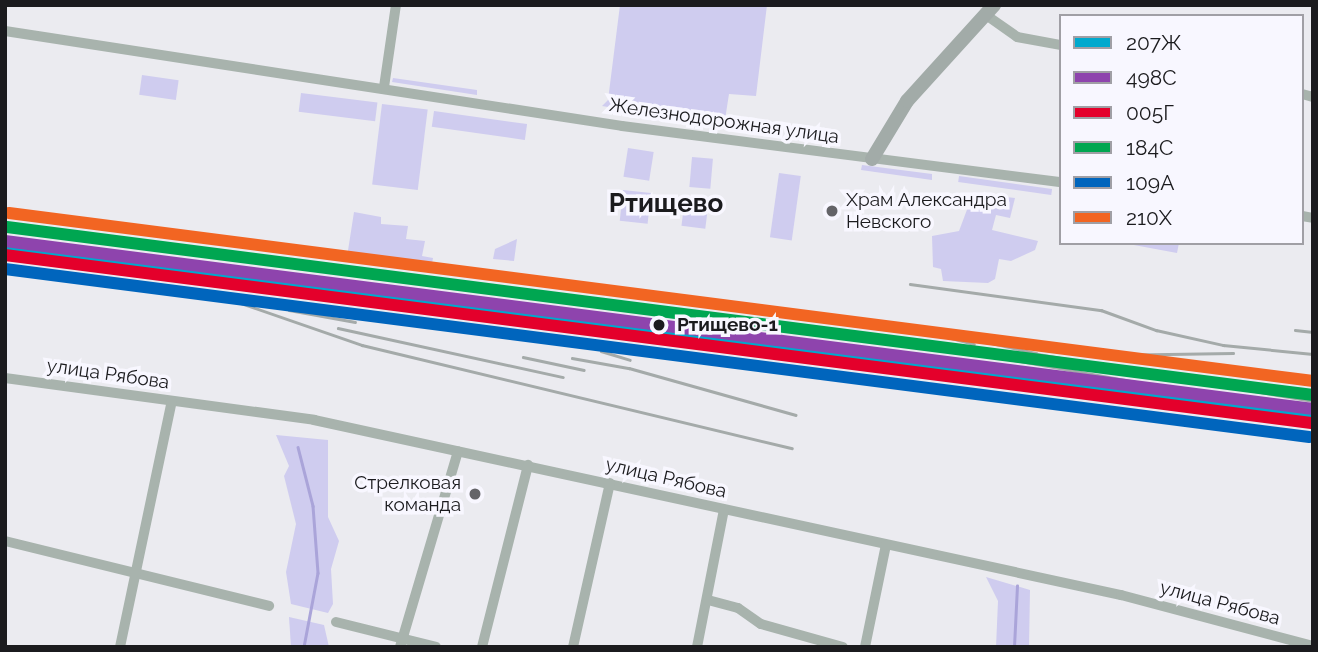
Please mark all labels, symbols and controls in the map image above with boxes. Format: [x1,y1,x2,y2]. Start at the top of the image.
legend [1059,14,1304,245]
text: 207Ж [1126,30,1182,55]
text: 498С [1126,65,1177,90]
street label: Железнодорожная улица [607,94,841,148]
text: 005Г [1126,100,1174,125]
text: 184С [1126,135,1173,160]
text: 109А [1126,170,1174,195]
district label: Ртищево [609,188,723,220]
place label: Храм Александра Невского [846,189,1007,233]
marker: Храм Александра Невского [824,203,840,219]
text: 210Х [1126,205,1172,230]
marker: Ртищево-1 [647,313,671,337]
place label: Ртищево-1 [677,314,778,336]
street label: улица Рябова [45,354,171,394]
street label: улица Рябова [603,453,729,503]
place label: Стрелковая команда [354,472,461,516]
marker: Стрелковая команда [467,486,483,502]
street label: улица Рябова [1157,576,1283,630]

